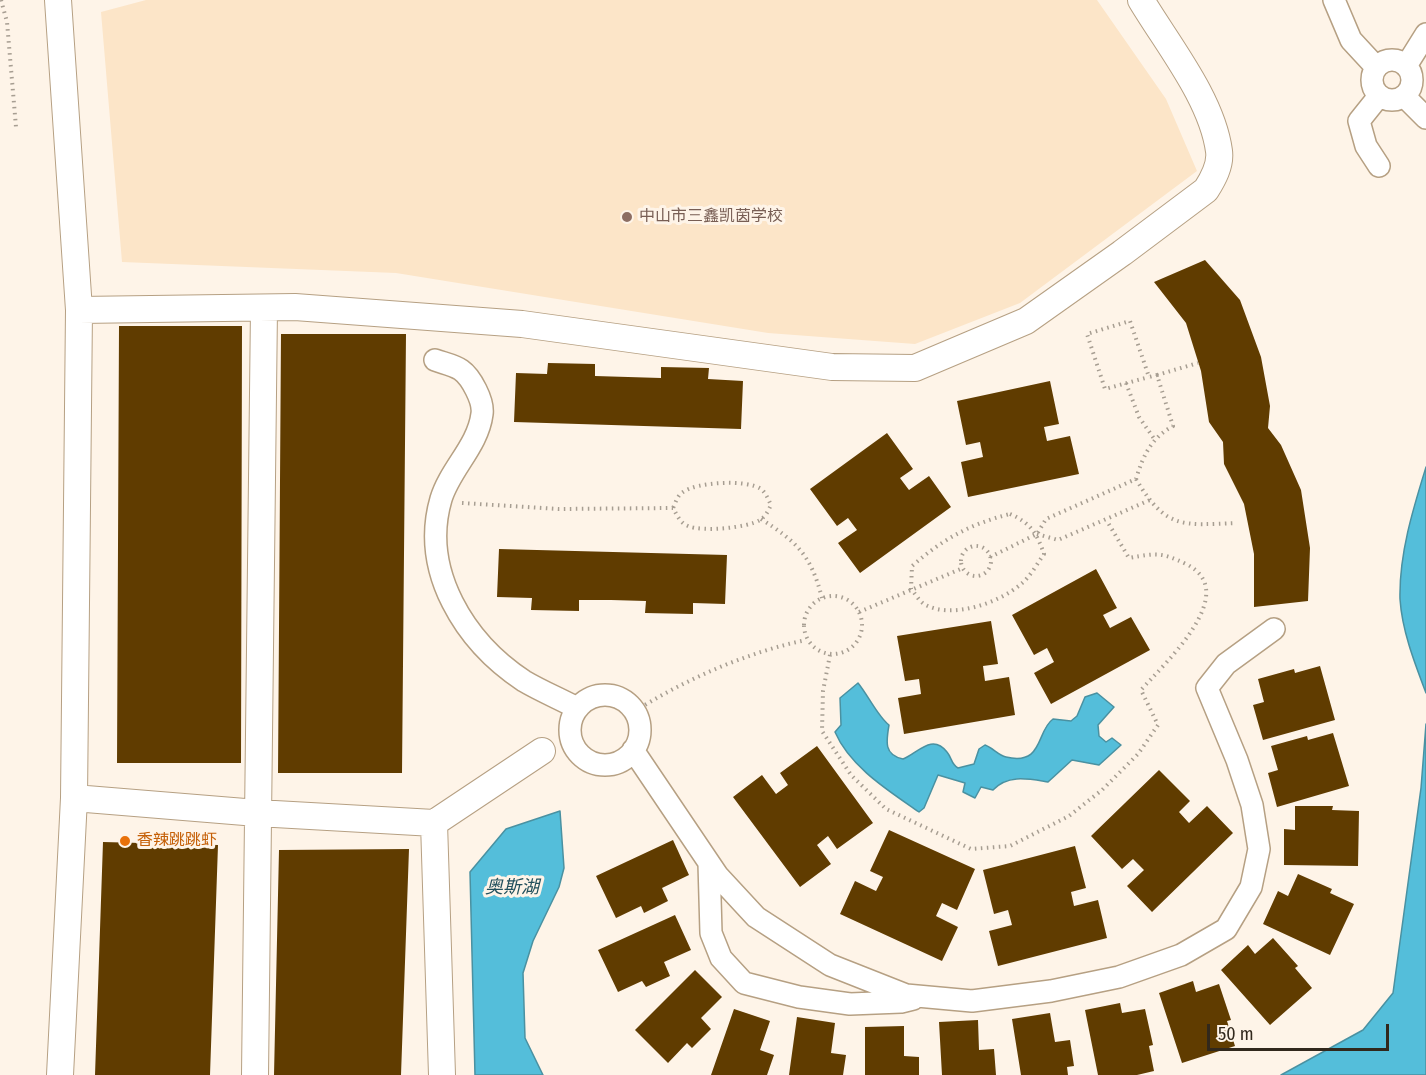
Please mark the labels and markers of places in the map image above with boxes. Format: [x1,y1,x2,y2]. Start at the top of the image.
place label: 中山市三鑫凯茵学校 [639,207,783,227]
marker: 中山市三鑫凯茵学校 [620,210,634,224]
place label: 香辣跳跳虾 [137,831,217,851]
marker: 香辣跳跳虾 [118,834,132,848]

